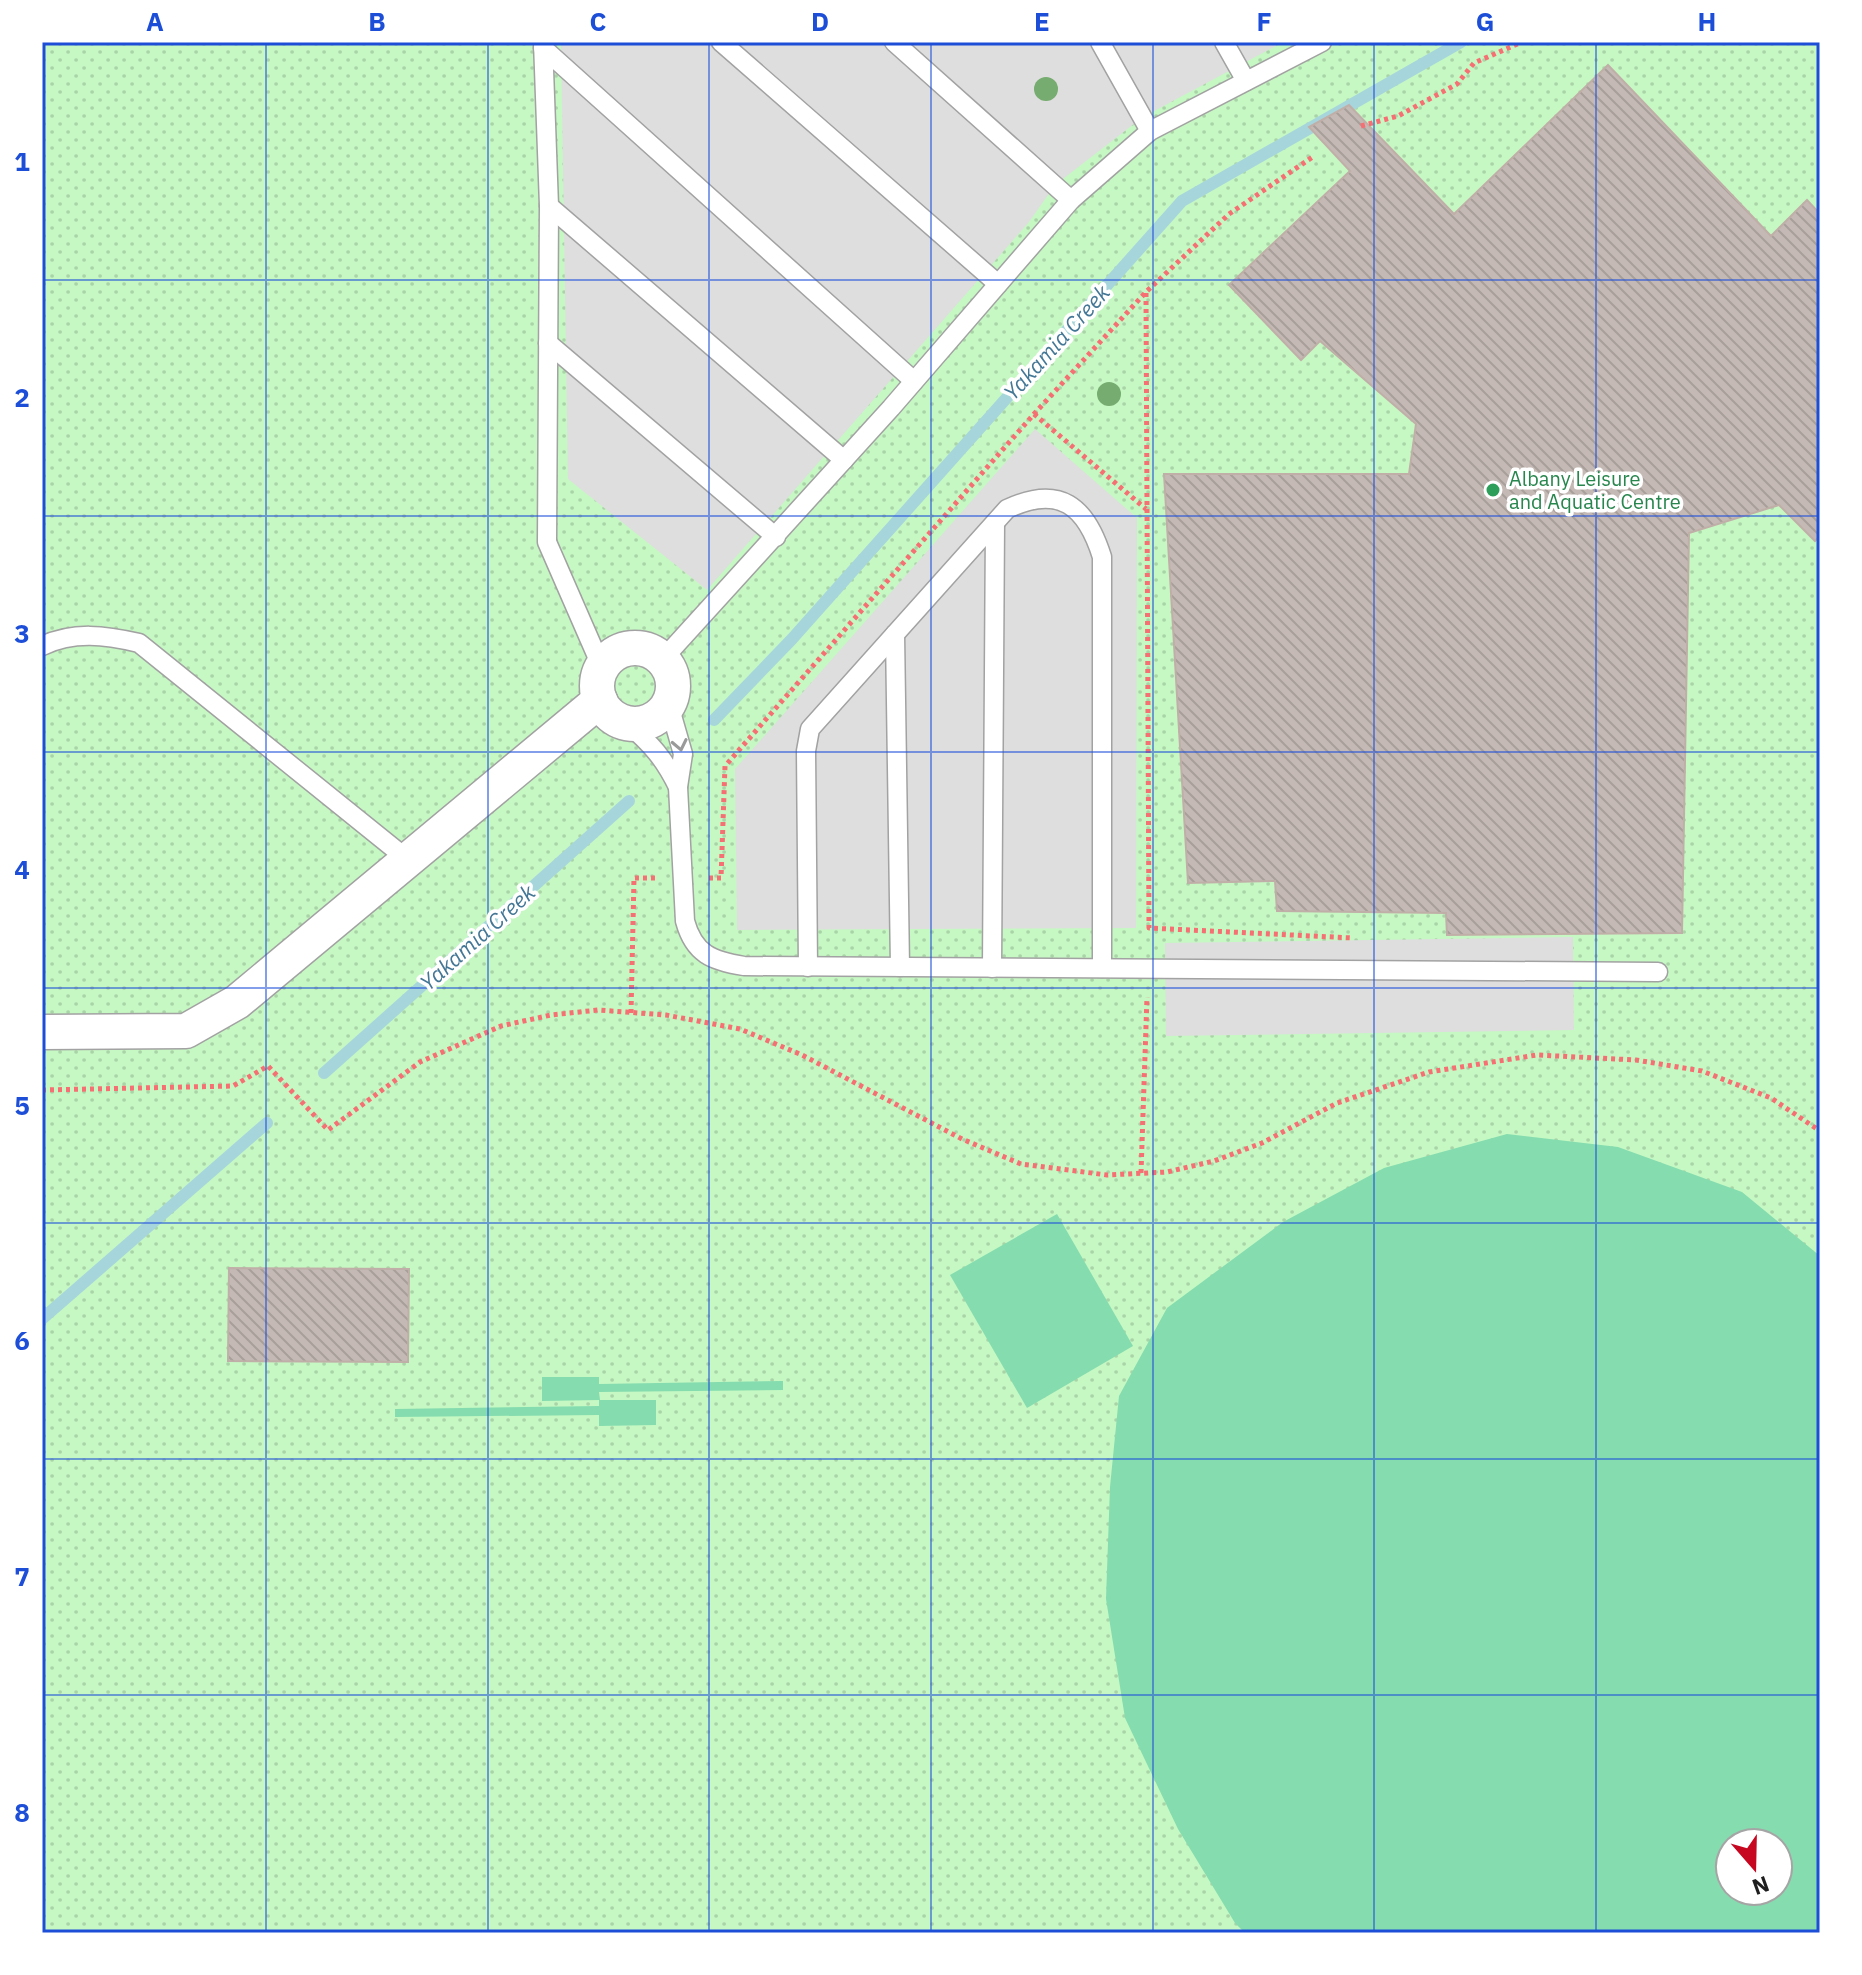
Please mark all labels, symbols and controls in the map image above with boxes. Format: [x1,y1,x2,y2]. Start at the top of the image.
text: A [146,4,164,38]
text: B [368,4,386,38]
text: C [590,4,607,38]
text: D [811,4,829,38]
text: E [1034,4,1050,38]
text: F [1256,4,1272,38]
text: G [1476,4,1494,38]
text: H [1698,4,1716,38]
text: 1 [14,144,30,178]
water label: Yakamia Creek [996,278,1116,406]
text: 2 [14,380,30,414]
place label: Albany Leisure and Aquatic Centre [1509,465,1681,515]
marker: Albany Leisure and Aquatic Centre [1484,481,1502,499]
text: 3 [14,616,30,650]
one-way arrow [671,738,688,752]
text: 4 [14,852,30,886]
water label: Yakamia Creek [413,877,541,997]
text: 5 [14,1088,30,1122]
text: 6 [14,1323,30,1357]
text: 7 [14,1559,30,1593]
text: 8 [14,1795,30,1829]
north arrow [1714,1827,1794,1907]
text: N [1749,1870,1773,1903]

